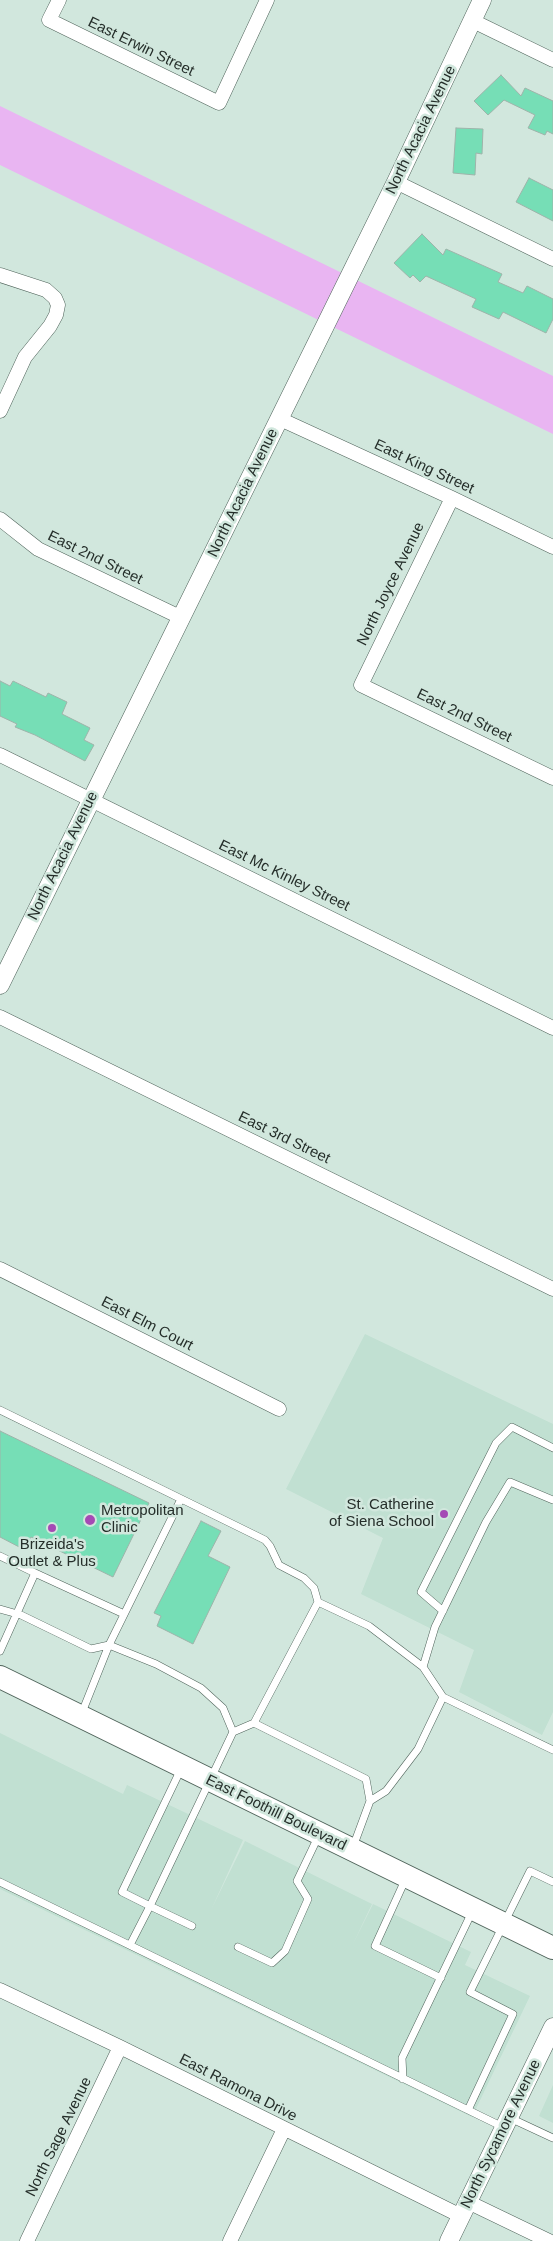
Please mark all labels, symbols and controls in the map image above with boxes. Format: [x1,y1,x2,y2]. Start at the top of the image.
street label: East Erwin Street [85,14,197,80]
street label: North Acacia Avenue [382,63,460,197]
street label: North Acacia Avenue [204,426,282,560]
street label: East King Street [371,436,477,498]
street label: North Joyce Avenue [353,519,429,649]
street label: East 2nd Street [45,527,145,589]
street label: East 2nd Street [414,685,514,747]
street label: North Acacia Avenue [24,789,102,923]
street label: East Mc Kinley Street [216,836,352,916]
street label: East 3rd Street [235,1108,333,1168]
street label: East Elm Court [98,1293,196,1355]
place label: St. Catherine of Siena School [329,1496,434,1531]
place label: Metropolitan Clinic [101,1502,184,1537]
marker: St. Catherine of Siena School [438,1508,450,1520]
marker: Metropolitan Clinic [83,1513,97,1527]
marker: Brizeida's Outlet & Plus [46,1522,58,1534]
place label: Brizeida's Outlet & Plus [8,1536,96,1571]
street label: East Foothill Boulevard [203,1771,349,1855]
street label: East Ramona Drive [176,2050,300,2126]
street label: North Sycamore Avenue [457,2057,545,2211]
street label: North Sage Avenue [22,2074,96,2200]

